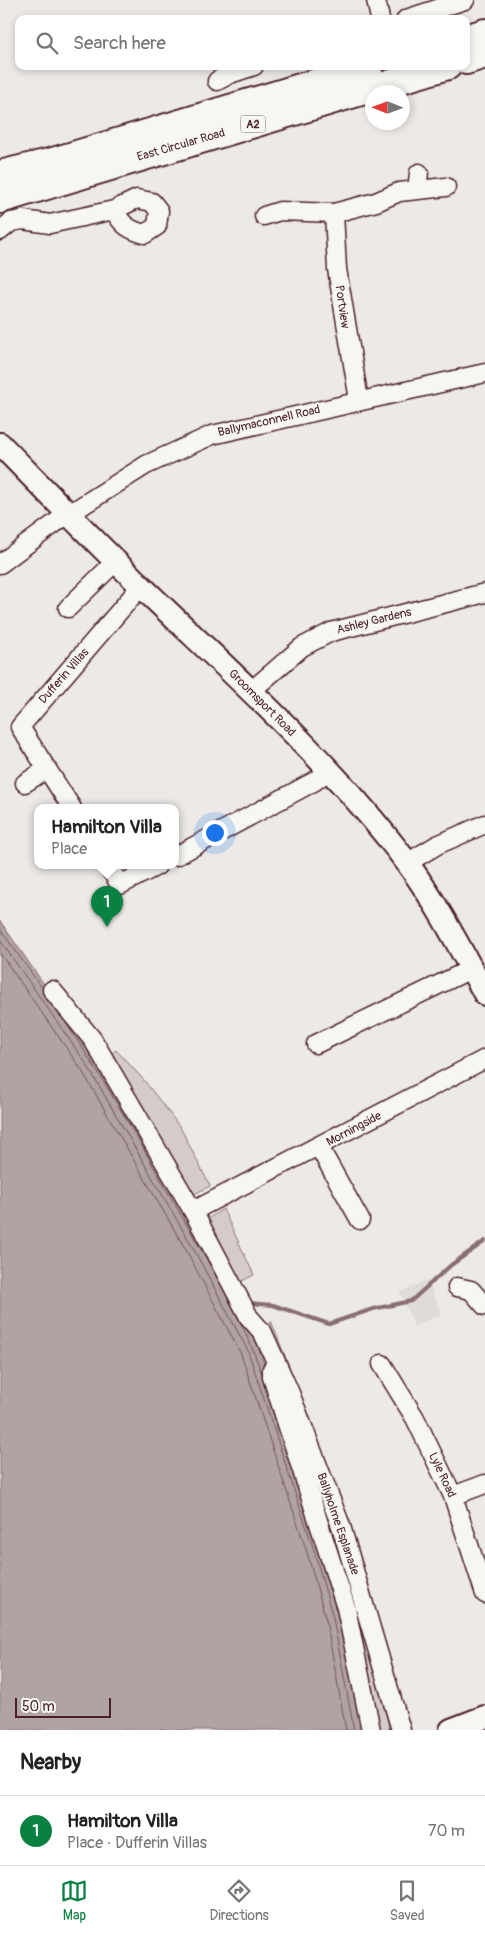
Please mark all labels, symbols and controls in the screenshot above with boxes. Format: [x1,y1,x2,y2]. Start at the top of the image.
search box [15,15,470,70]
icon: search [33,29,61,57]
text: Search here [73,31,166,55]
north arrow [365,85,410,130]
road number: A2 [240,116,266,132]
street label: East Circular Road [135,125,227,165]
street label: Portview [332,284,352,330]
street label: Ballymaconnell Road [216,402,322,440]
street label: Ashley Gardens [335,604,414,638]
street label: Dufferin Villas [36,645,93,707]
street label: Groomsport Road [225,666,299,740]
popup [34,804,179,869]
text: Hamilton Villa [51,815,162,839]
your location [202,820,228,846]
text: Place [51,839,87,859]
pin: 1 [91,886,123,927]
street label: Morningside [324,1108,384,1150]
street label: Lyle Road [425,1450,459,1500]
street label: Ballyholme Esplanade [313,1471,363,1577]
scale bar [15,1695,111,1718]
text: 50 m [22,1698,55,1715]
text: Nearby [20,1749,81,1776]
text: Hamilton Villa [67,1809,178,1833]
text: 1 [33,1821,39,1841]
text: 70 m [428,1821,465,1841]
text: Place · Dufferin Villas [67,1833,207,1853]
tab: Map [60,1877,88,1924]
tab: Directions [209,1877,269,1924]
tab: Saved [390,1877,425,1924]

